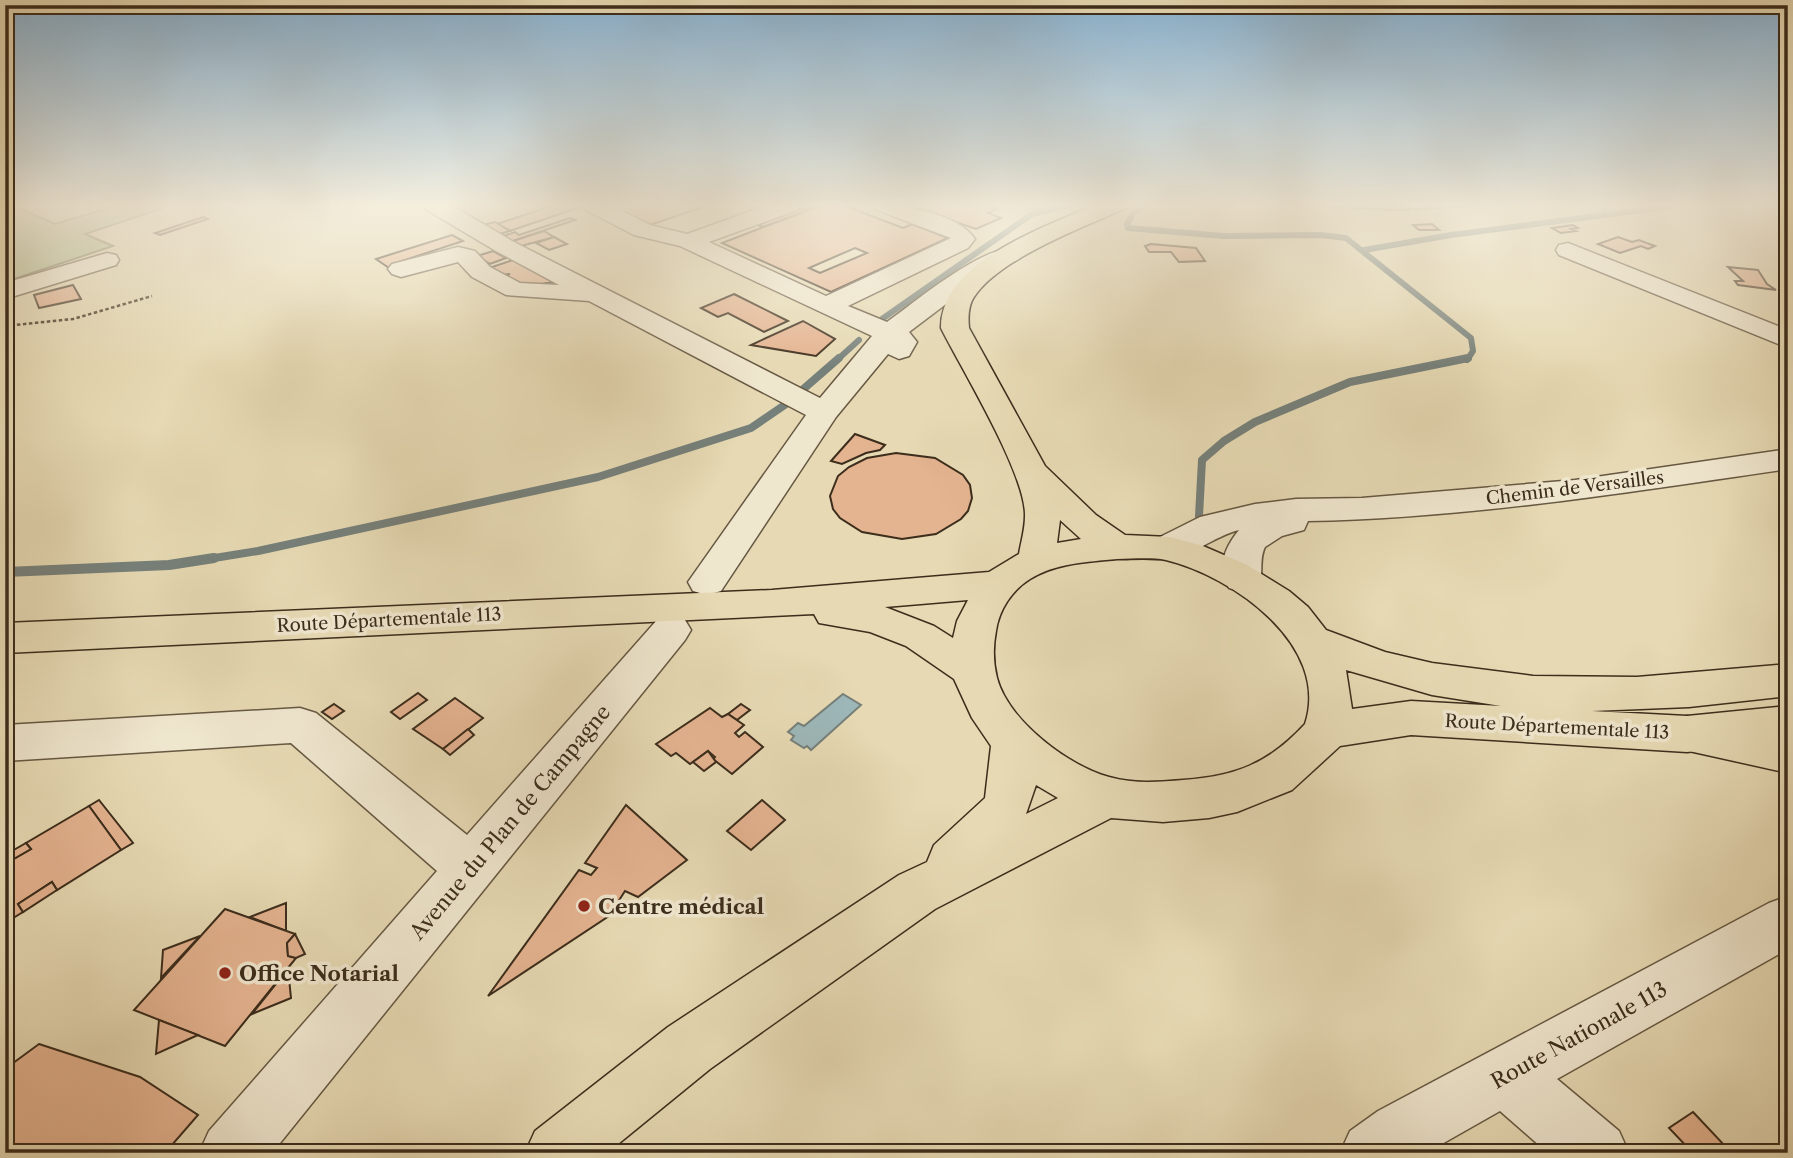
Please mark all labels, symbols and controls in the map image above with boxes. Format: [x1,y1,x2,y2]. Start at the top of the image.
street label: Chemin de Versailles [1485,466,1665,510]
street label: Route Départementale 113 [276,603,502,637]
street label: Avenue du Plan de Campagne [404,700,616,945]
street label: Route Départementale 113 [1444,710,1670,744]
place label: Centre médical [598,894,764,919]
marker: Centre médical [576,898,592,914]
place label: Office Notarial [239,961,399,986]
marker: Office Notarial [217,965,233,981]
street label: Route Nationale 113 [1487,976,1671,1094]

